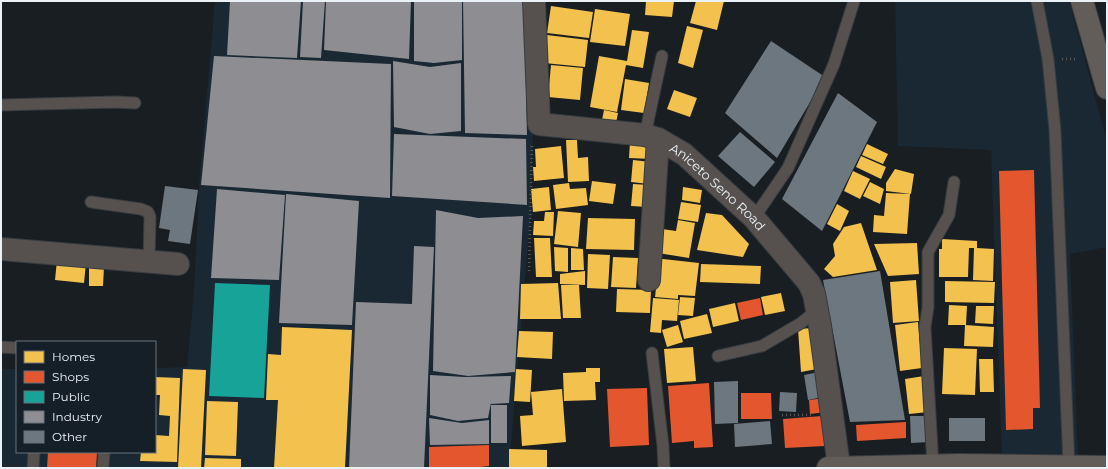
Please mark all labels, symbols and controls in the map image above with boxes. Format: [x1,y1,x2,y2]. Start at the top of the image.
street label: Aniceto Seno Road [667,140,769,234]
legend [16,341,156,453]
text: Homes [52,349,95,364]
text: Shops [52,369,89,384]
text: Public [52,389,90,404]
text: Industry [52,409,102,424]
text: Other [52,429,87,444]

